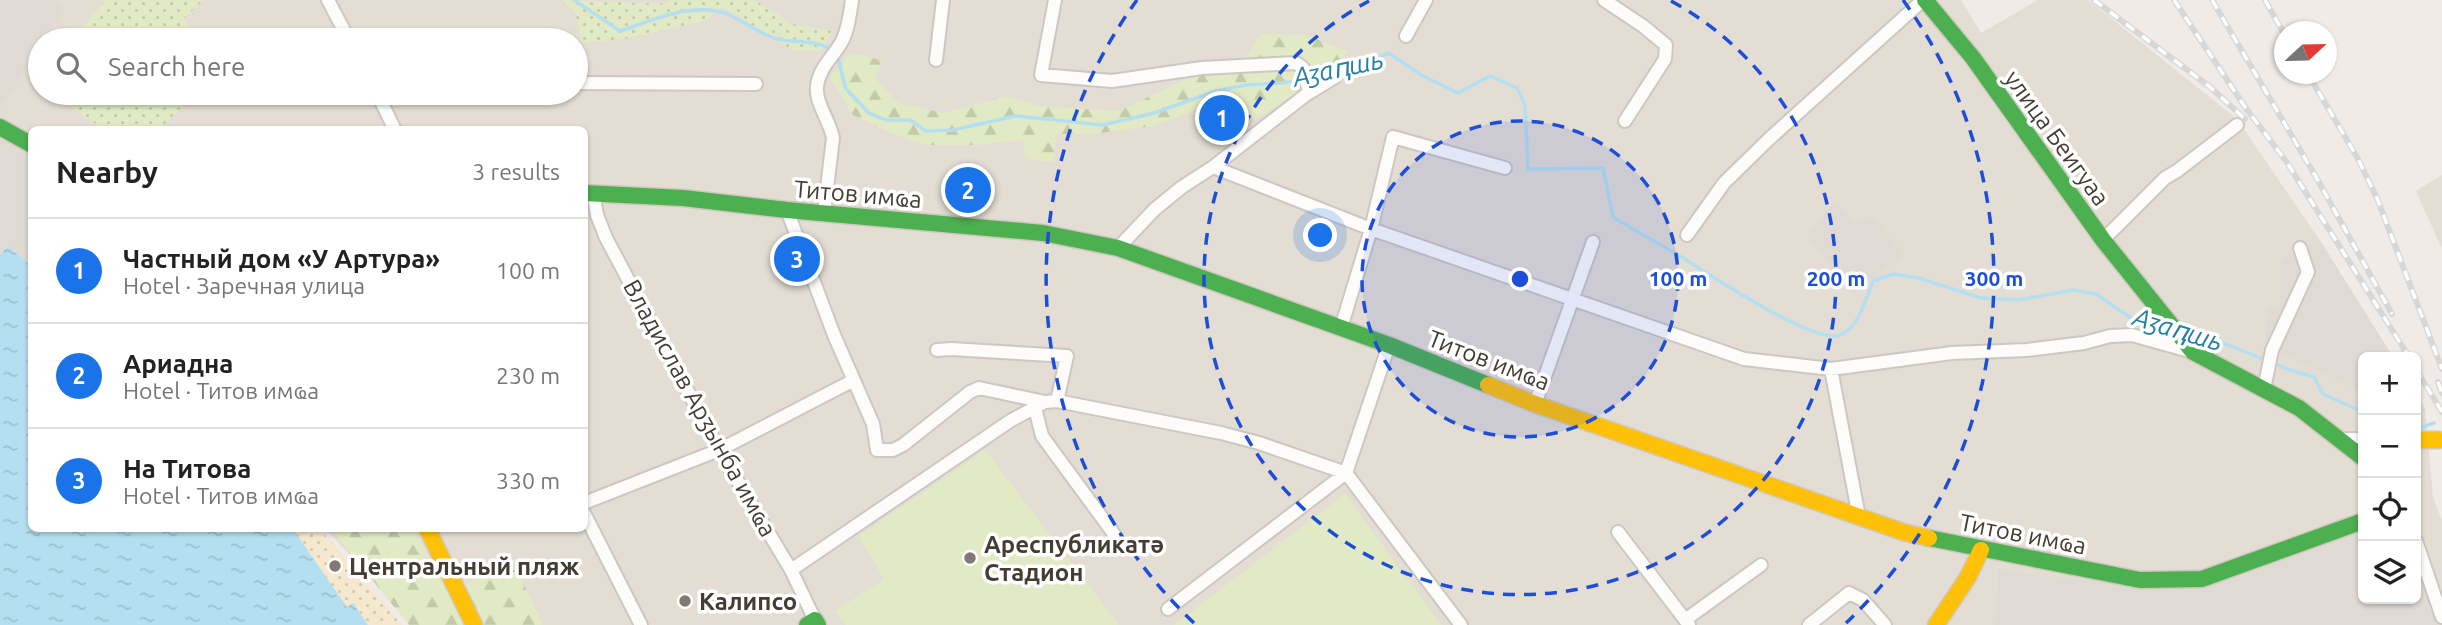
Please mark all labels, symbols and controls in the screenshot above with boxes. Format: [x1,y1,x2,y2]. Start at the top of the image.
north arrow [2274,21,2337,84]
search box [28,28,588,105]
water label: Аӡаԥшь [1288,44,1386,92]
icon: search [52,48,90,86]
text: Search here [108,52,245,81]
street label: улица Беигуаа [1999,65,2115,211]
pin: 1 [1199,92,1245,144]
text: Nearby [56,155,158,189]
text: 3 results [472,159,560,184]
pin: 2 [945,164,991,216]
street label: Титов имҩа [793,175,923,213]
your location [1303,218,1337,252]
pin: 3 [774,233,820,285]
text: Частный дом «У Артура» [123,244,440,273]
text: 1 [73,258,85,283]
text: 100 m [496,258,560,283]
text: 100 m [1649,266,1707,290]
text: 200 m [1807,266,1865,290]
text: 300 m [1965,266,2023,290]
centre of rings [1508,267,1532,291]
text: Hotel · Заречная улица [123,273,365,298]
street label: Владислав Арӡынба имҩа [618,275,782,541]
water label: Аӡаԥшь [2128,301,2226,356]
street label: Титов имҩа [1424,324,1554,396]
text: Ариадна [123,349,233,378]
map controls [2358,352,2421,604]
button: + [2358,352,2421,415]
text: 2 [73,363,85,388]
text: 230 m [496,363,560,388]
text: Hotel · Титов имҩа [123,378,319,403]
button: − [2358,415,2421,478]
text: На Титова [123,454,251,483]
text: 3 [73,468,85,493]
text: 330 m [496,468,560,493]
button: locate [2358,478,2421,541]
text: Hotel · Титов имҩа [123,483,319,508]
street label: Титов имҩа [1958,509,2088,559]
place label: Ареспубликатә Стадион [984,531,1164,586]
button: layers [2358,541,2421,604]
marker: Ареспубликатә Стадион [962,550,978,566]
place label: Центральный пляж [349,553,580,580]
marker: Центральный пляж [327,558,343,574]
place label: Калипсо [699,588,797,615]
marker: Калипсо [677,593,693,609]

